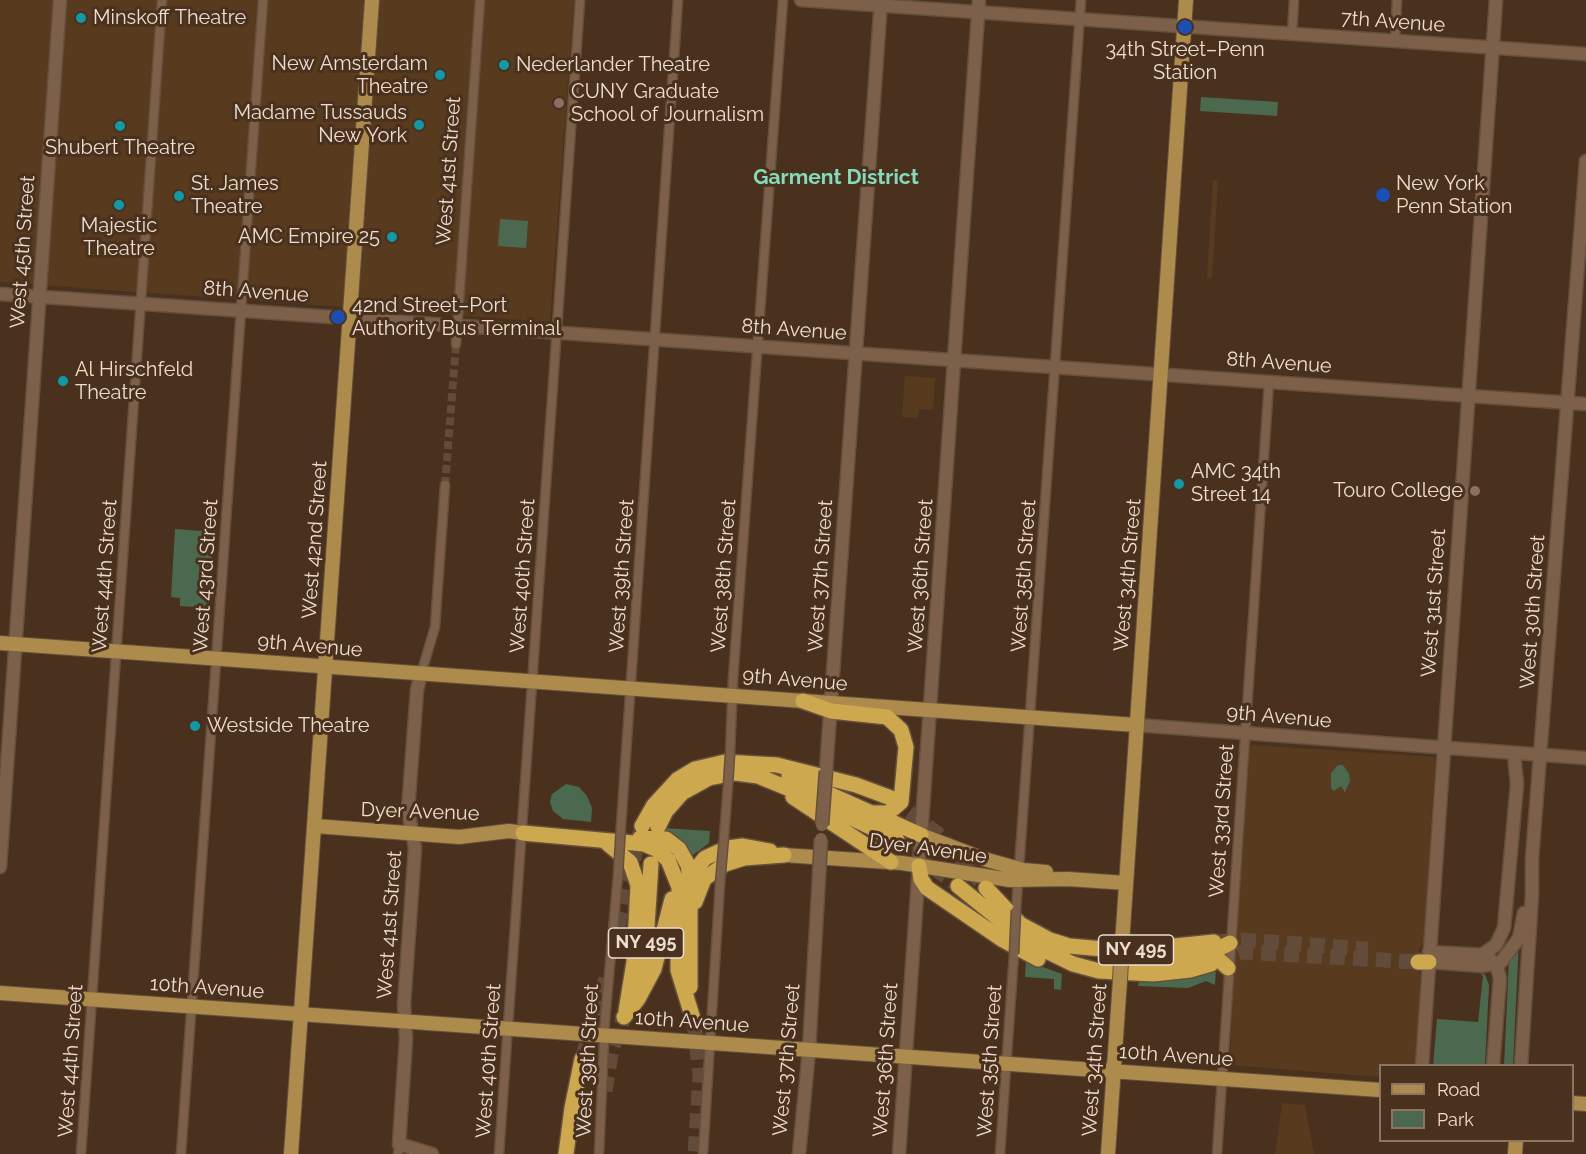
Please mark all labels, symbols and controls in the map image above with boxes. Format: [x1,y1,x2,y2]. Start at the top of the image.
place label: Minskoff Theatre [93,6,246,30]
street label: 7th Avenue [1340,6,1446,38]
marker: Minskoff Theatre [74,11,88,25]
marker: 34th Street–Penn Station [1176,18,1194,36]
place label: 34th Street–Penn Station [1105,38,1265,85]
place label: New Amsterdam Theatre [272,52,428,99]
place label: Nederlander Theatre [516,53,710,77]
marker: Nederlander Theatre [497,58,511,72]
marker: New Amsterdam Theatre [433,68,447,82]
place label: CUNY Graduate School of Journalism [571,80,764,127]
street label: West 41st Street [432,96,466,246]
marker: CUNY Graduate School of Journalism [552,96,566,110]
place label: Madame Tussauds New York [233,101,407,148]
marker: Madame Tussauds New York [412,118,426,132]
marker: Shubert Theatre [113,119,127,133]
place label: Shubert Theatre [45,136,195,160]
district label: Garment District [753,165,919,191]
place label: St. James Theatre [191,172,279,219]
place label: New York Penn Station [1396,172,1513,219]
street label: West 45th Street [6,175,40,329]
marker: New York Penn Station [1374,186,1392,204]
marker: St. James Theatre [172,189,186,203]
marker: Majestic Theatre [112,198,126,212]
place label: Majestic Theatre [81,214,157,261]
place label: AMC Empire 25 [238,225,380,249]
marker: AMC Empire 25 [385,230,399,244]
street label: 8th Avenue [203,276,309,308]
place label: 42nd Street–Port Authority Bus Terminal [352,294,561,341]
marker: 42nd Street–Port Authority Bus Terminal [329,308,347,326]
street label: 8th Avenue [741,314,847,346]
street label: 8th Avenue [1226,347,1332,379]
place label: Al Hirschfeld Theatre [75,358,193,405]
marker: Al Hirschfeld Theatre [56,374,70,388]
street label: West 42nd Street [297,460,333,620]
place label: AMC 34th Street 14 [1191,460,1281,507]
marker: AMC 34th Street 14 [1172,477,1186,491]
place label: Touro College [1333,479,1463,503]
marker: Touro College [1468,484,1482,498]
street label: West 43rd Street [189,498,223,654]
street label: West 40th Street [506,498,540,654]
street label: West 39th Street [605,498,639,654]
street label: West 38th Street [707,498,741,654]
street label: West 36th Street [904,498,938,654]
street label: West 34th Street [1109,498,1147,652]
street label: West 44th Street [88,499,122,653]
street label: West 37th Street [804,499,838,653]
street label: West 35th Street [1007,499,1041,653]
street label: West 31st Street [1417,528,1451,678]
street label: West 30th Street [1516,534,1550,690]
street label: 9th Avenue [256,629,364,663]
street label: 9th Avenue [741,663,849,697]
street label: 9th Avenue [1225,700,1333,734]
place label: Westside Theatre [207,714,370,738]
marker: Westside Theatre [188,719,202,733]
street label: West 33rd Street [1205,743,1239,899]
street label: Dyer Avenue [360,798,480,826]
street label: Dyer Avenue [868,829,988,869]
street label: West 41st Street [373,850,407,1000]
road number: NY 495 [608,928,684,958]
road number: NY 495 [1098,935,1174,965]
street label: 10th Avenue [149,972,265,1004]
street label: West 36th Street [869,982,903,1138]
street label: West 40th Street [472,983,506,1139]
street label: West 39th Street [572,983,604,1139]
street label: West 37th Street [768,983,806,1137]
street label: West 34th Street [1078,983,1112,1137]
street label: West 44th Street [54,984,88,1138]
street label: West 35th Street [973,984,1007,1138]
street label: 10th Avenue [634,1006,750,1038]
street label: 10th Avenue [1118,1040,1234,1072]
legend [1379,1064,1574,1142]
text: Road [1437,1079,1480,1100]
text: Park [1437,1109,1474,1130]

